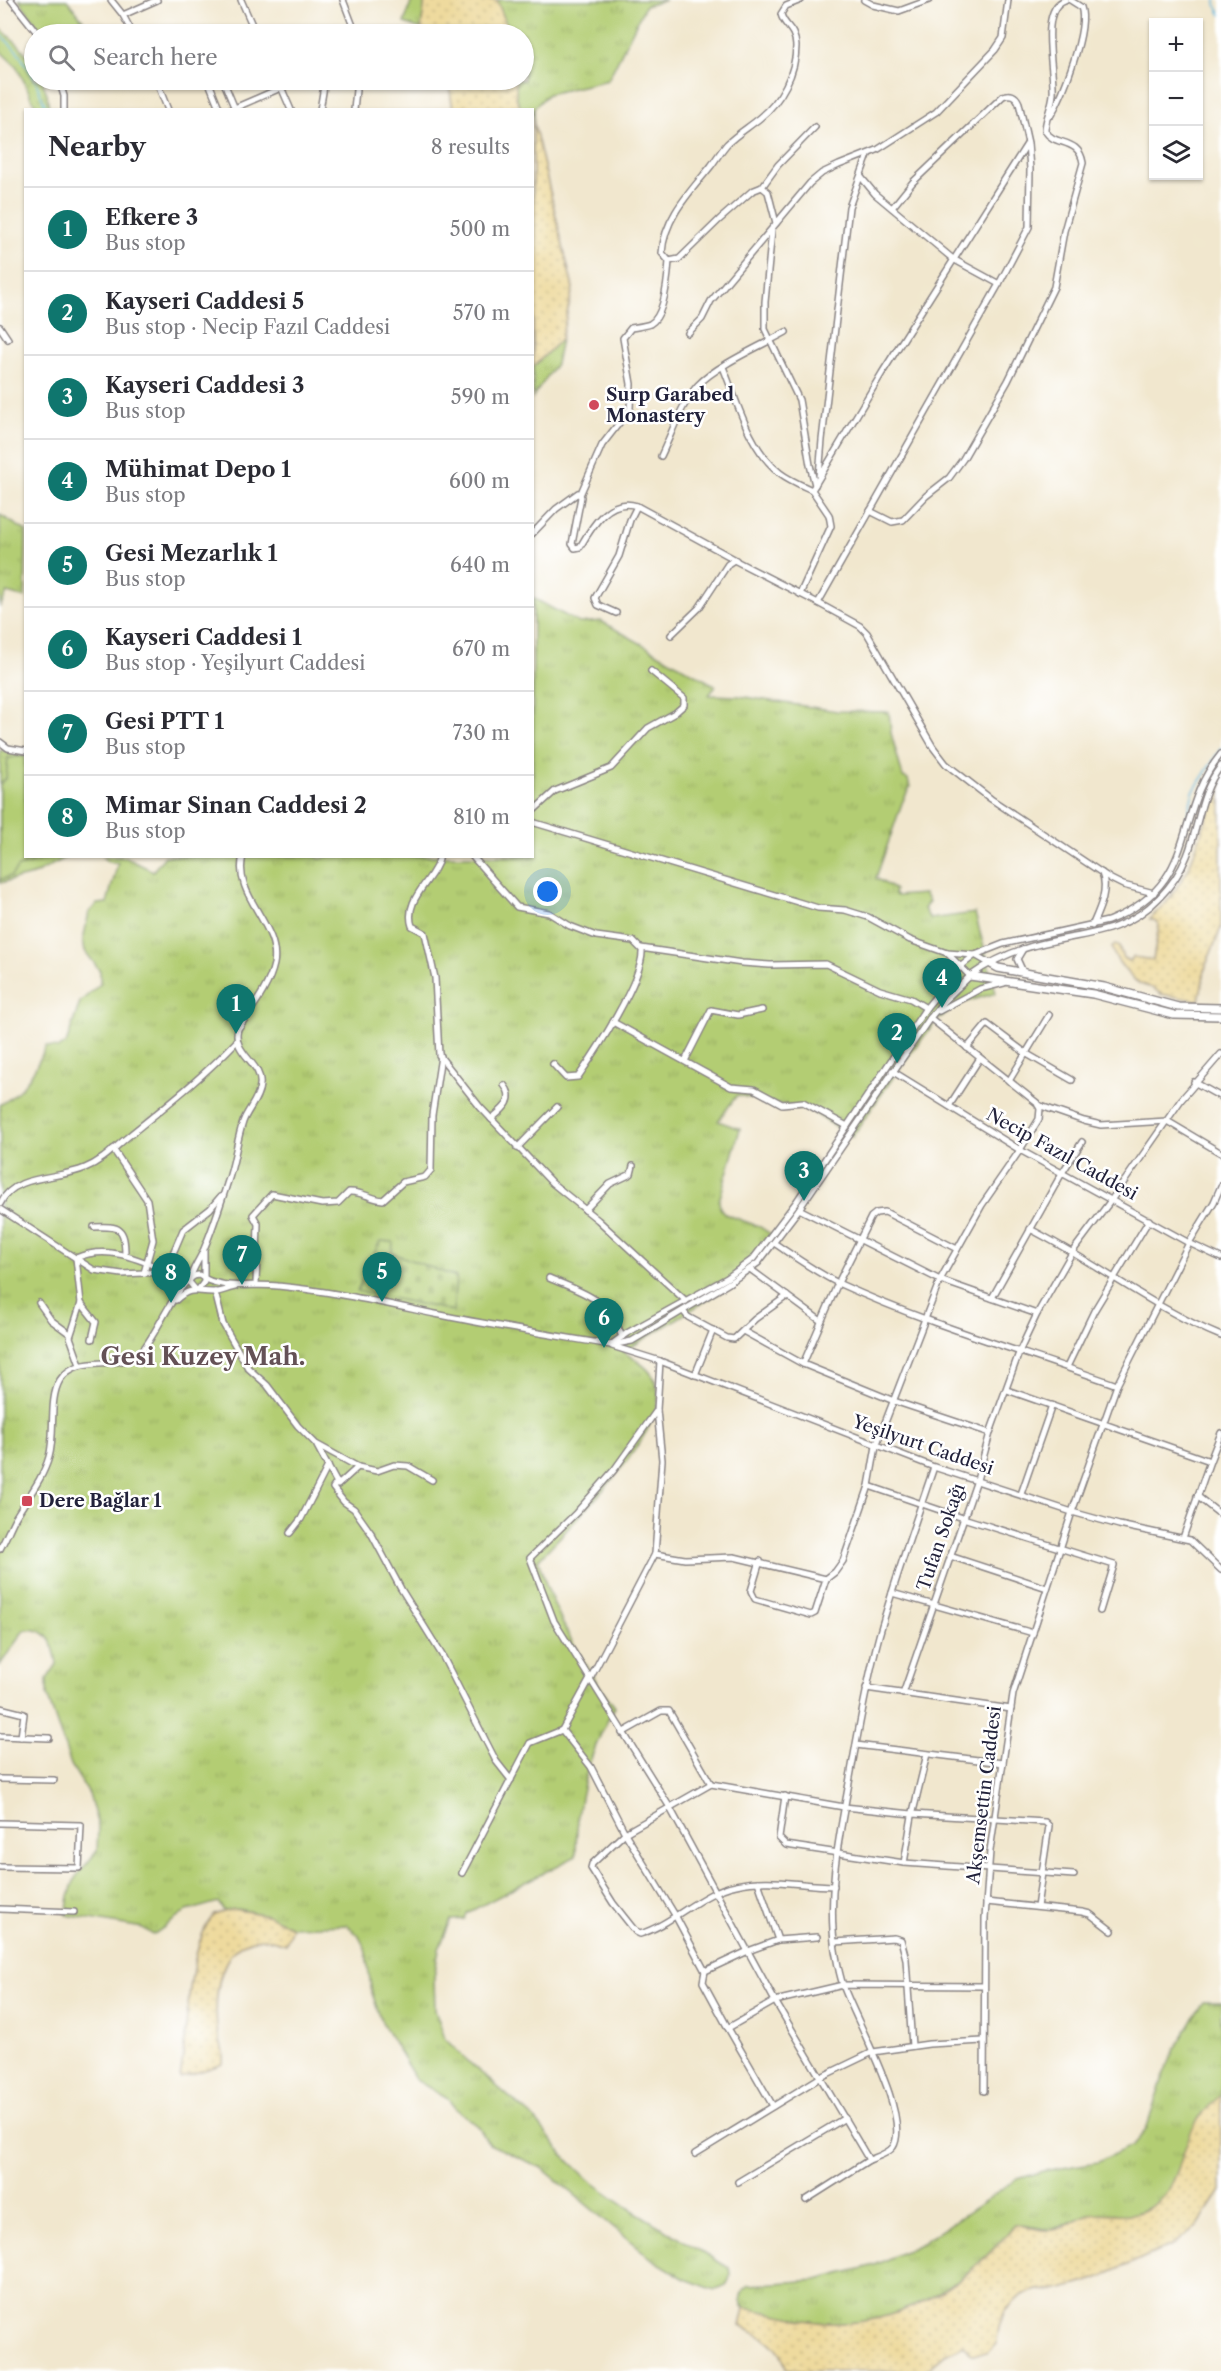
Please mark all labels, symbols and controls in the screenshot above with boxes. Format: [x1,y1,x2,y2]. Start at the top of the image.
map controls [1149,18,1203,180]
button: + [1149,18,1203,72]
search box [24,24,534,90]
icon: search [45,41,78,74]
text: Search here [93,44,218,71]
button: − [1149,72,1203,126]
button: layers [1149,126,1203,180]
text: Nearby [48,131,146,163]
text: 8 results [431,135,510,159]
text: Efkere 3 [105,204,198,231]
text: 1 [63,217,72,241]
text: 500 m [450,217,510,241]
text: Bus stop [105,231,186,255]
text: Kayseri Caddesi 5 [105,288,304,315]
text: 2 [62,301,73,325]
text: 570 m [453,301,510,325]
text: Bus stop · Necip Fazıl Caddesi [105,315,390,339]
text: Kayseri Caddesi 3 [105,372,304,399]
place label: Surp Garabed Monastery [606,384,734,427]
text: 3 [62,385,73,409]
text: 590 m [451,385,510,409]
marker: Surp Garabed Monastery [587,398,601,412]
text: Bus stop [105,399,186,423]
text: Mühimat Depo 1 [105,456,291,483]
text: 4 [62,469,73,493]
text: 600 m [449,469,510,493]
text: Bus stop [105,483,186,507]
text: Gesi Mezarlık 1 [105,540,277,567]
text: 5 [62,553,73,577]
text: 640 m [450,553,510,577]
text: Bus stop [105,567,186,591]
text: Kayseri Caddesi 1 [105,624,302,651]
text: 6 [62,637,73,661]
text: 670 m [452,637,510,661]
text: Bus stop · Yeşilyurt Caddesi [105,651,365,675]
text: Gesi PTT 1 [105,708,224,735]
text: 7 [62,721,73,745]
text: 730 m [453,721,510,745]
text: Bus stop [105,735,186,759]
text: Mimar Sinan Caddesi 2 [105,792,367,819]
text: 8 [61,805,74,829]
text: 810 m [453,805,510,829]
text: Bus stop [105,819,186,843]
your location [533,877,562,906]
pin: 4 [922,958,962,1008]
pin: 1 [216,984,256,1034]
pin: 2 [878,1014,916,1063]
street label: Necip Fazıl Caddesi [983,1103,1142,1205]
pin: 3 [784,1152,824,1201]
pin: 7 [222,1236,262,1285]
pin: 5 [362,1252,401,1302]
pin: 8 [152,1254,190,1303]
pin: 6 [584,1298,624,1348]
district label: Gesi Kuzey Mah. [101,1342,305,1371]
street label: Yeşilyurt Caddesi [849,1410,997,1480]
street label: Tufan Sokağı [912,1480,970,1594]
place label: Dere Bağlar 1 [39,1490,161,1512]
marker: Dere Bağlar 1 [20,1494,34,1508]
street label: Akşemsettin Caddesi [962,1704,1006,1886]

